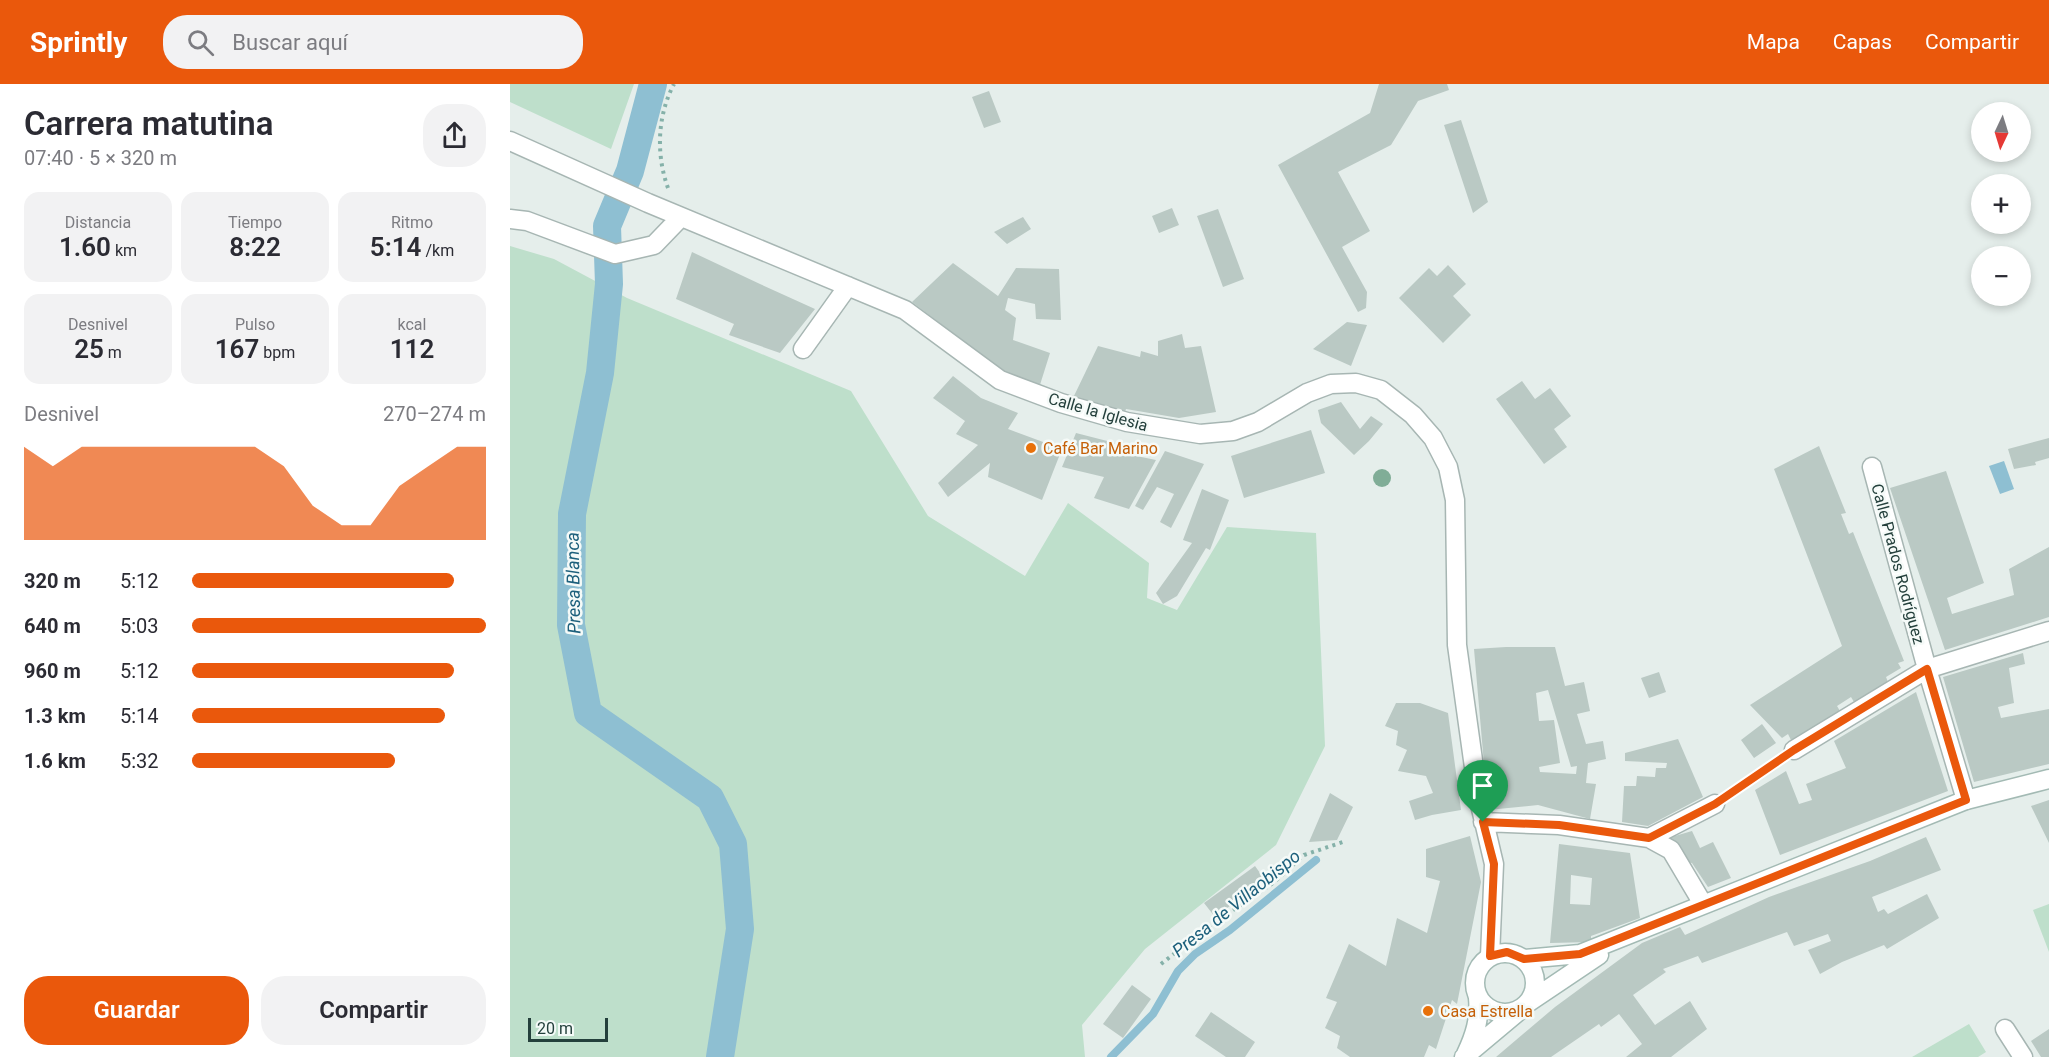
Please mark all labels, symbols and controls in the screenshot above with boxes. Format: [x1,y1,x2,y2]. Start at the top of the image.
search box [163,15,583,69]
text: Sprintly [30,26,127,59]
icon: search [184,26,217,59]
text: Buscar aquí [232,30,348,55]
text: Mapa [1747,30,1800,54]
text: Capas [1833,30,1892,54]
text: Compartir [1925,30,2019,54]
north arrow [1971,102,2031,162]
map controls [1971,102,2031,306]
text: Carrera matutina [24,104,273,143]
button: share [423,104,486,167]
text: 07:40 · 5 × 320 m [24,146,177,170]
button: + [1971,174,2031,234]
text: Distancia [65,213,131,232]
text: Tiempo [228,213,282,232]
text: Ritmo [391,213,433,232]
text: 1.60 [59,232,111,262]
text: 8:22 [229,232,281,262]
text: 5:14 [370,232,421,262]
text: km [111,241,137,260]
text: /km [421,241,454,260]
button: − [1971,246,2031,306]
text: Desnivel [68,315,128,334]
text: Pulso [235,315,275,334]
text: kcal [398,315,426,334]
text: 25 [74,334,104,364]
text: 167 [215,334,259,364]
text: 112 [390,334,434,364]
text: m [104,343,122,362]
text: bpm [259,343,295,362]
street label: Calle la Iglesia [1046,389,1150,435]
text: Desnivel [24,402,99,426]
text: 270–274 m [383,402,486,426]
place label: Café Bar Marino [1043,439,1158,458]
marker: Café Bar Marino [1024,441,1038,455]
street label: Calle Prados Rodríguez [1867,482,1929,646]
water label: Presa Blanca [562,532,584,634]
text: 320 m [24,569,81,593]
text: 5:12 [120,569,159,593]
text: 640 m [24,614,81,638]
text: 5:03 [120,614,159,638]
text: 960 m [24,659,81,683]
text: 5:12 [120,659,159,683]
text: 1.3 km [24,704,86,728]
text: 5:14 [120,704,159,728]
text: 1.6 km [24,749,86,773]
text: 5:32 [120,749,159,773]
pin [1457,760,1508,822]
icon: arrive [1466,769,1499,802]
water label: Presa de Villaobispo [1168,845,1304,961]
button: Guardar [24,976,249,1045]
button: Compartir [261,976,486,1045]
place label: Casa Estrella [1440,1002,1533,1021]
marker: Casa Estrella [1421,1004,1435,1018]
scale bar [528,1015,608,1042]
text: 20 m [537,1019,573,1038]

